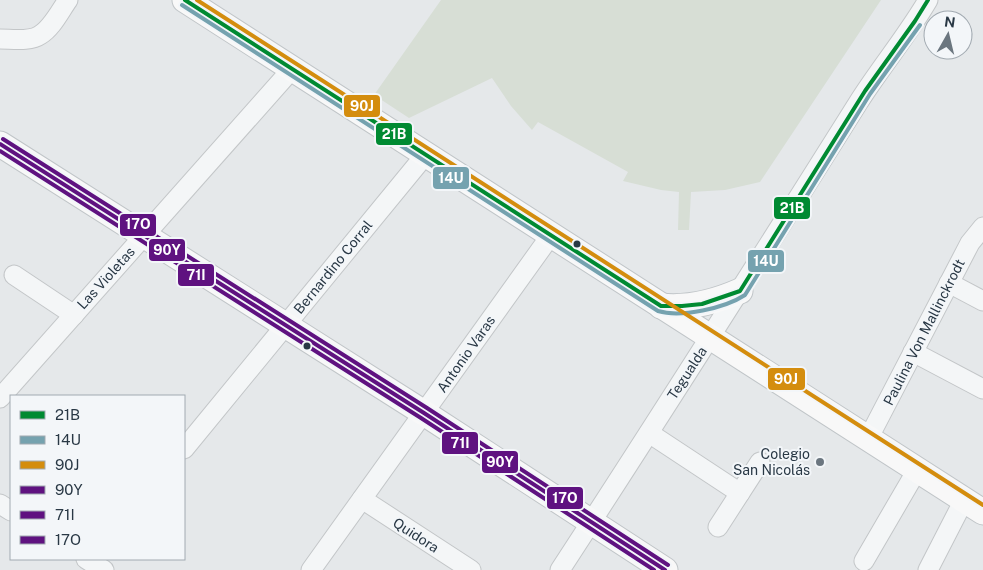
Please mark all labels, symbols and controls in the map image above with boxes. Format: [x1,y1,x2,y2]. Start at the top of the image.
north arrow [923,10,973,60]
text: N [943,13,956,31]
line badge: 90J [343,94,381,118]
text: 90J [350,98,374,114]
line badge: 21B [375,122,413,146]
text: 21B [382,126,406,142]
line badge: 14U [432,166,470,190]
text: 14U [438,170,464,186]
line badge: 21B [773,196,811,220]
text: 21B [780,200,804,216]
line badge: 17O [119,213,157,237]
text: 17O [125,216,151,232]
street label: Bernardino Corral [290,217,376,317]
line badge: 90Y [148,238,186,262]
unlabelled marker [572,239,582,249]
text: 90Y [153,242,181,258]
street label: Las Violetas [74,244,138,312]
line badge: 14U [747,249,785,273]
text: 14U [753,253,779,269]
street label: Paulina Von Mallinckrodt [880,256,968,408]
line badge: 71I [177,263,215,287]
text: 71I [186,267,206,283]
street label: Antonio Varas [434,313,498,395]
unlabelled marker [302,341,312,351]
street label: Tegualda [664,344,710,402]
line badge: 90J [767,367,806,391]
text: 90J [774,371,798,387]
legend [10,395,185,560]
text: 21B [55,406,80,423]
text: 14U [55,431,81,448]
line badge: 71I [441,431,479,455]
text: 71I [450,435,470,451]
place label: Colegio San Nicolás [733,446,810,478]
line badge: 90Y [481,450,519,474]
text: 90Y [486,454,514,470]
text: 90J [55,456,79,473]
marker: Colegio San Nicolás [814,456,826,468]
text: 90Y [55,481,83,498]
line badge: 17O [546,486,584,510]
text: 17O [552,490,578,506]
text: 71I [55,506,75,523]
street label: Quidora [390,514,442,556]
text: 17O [55,531,81,548]

